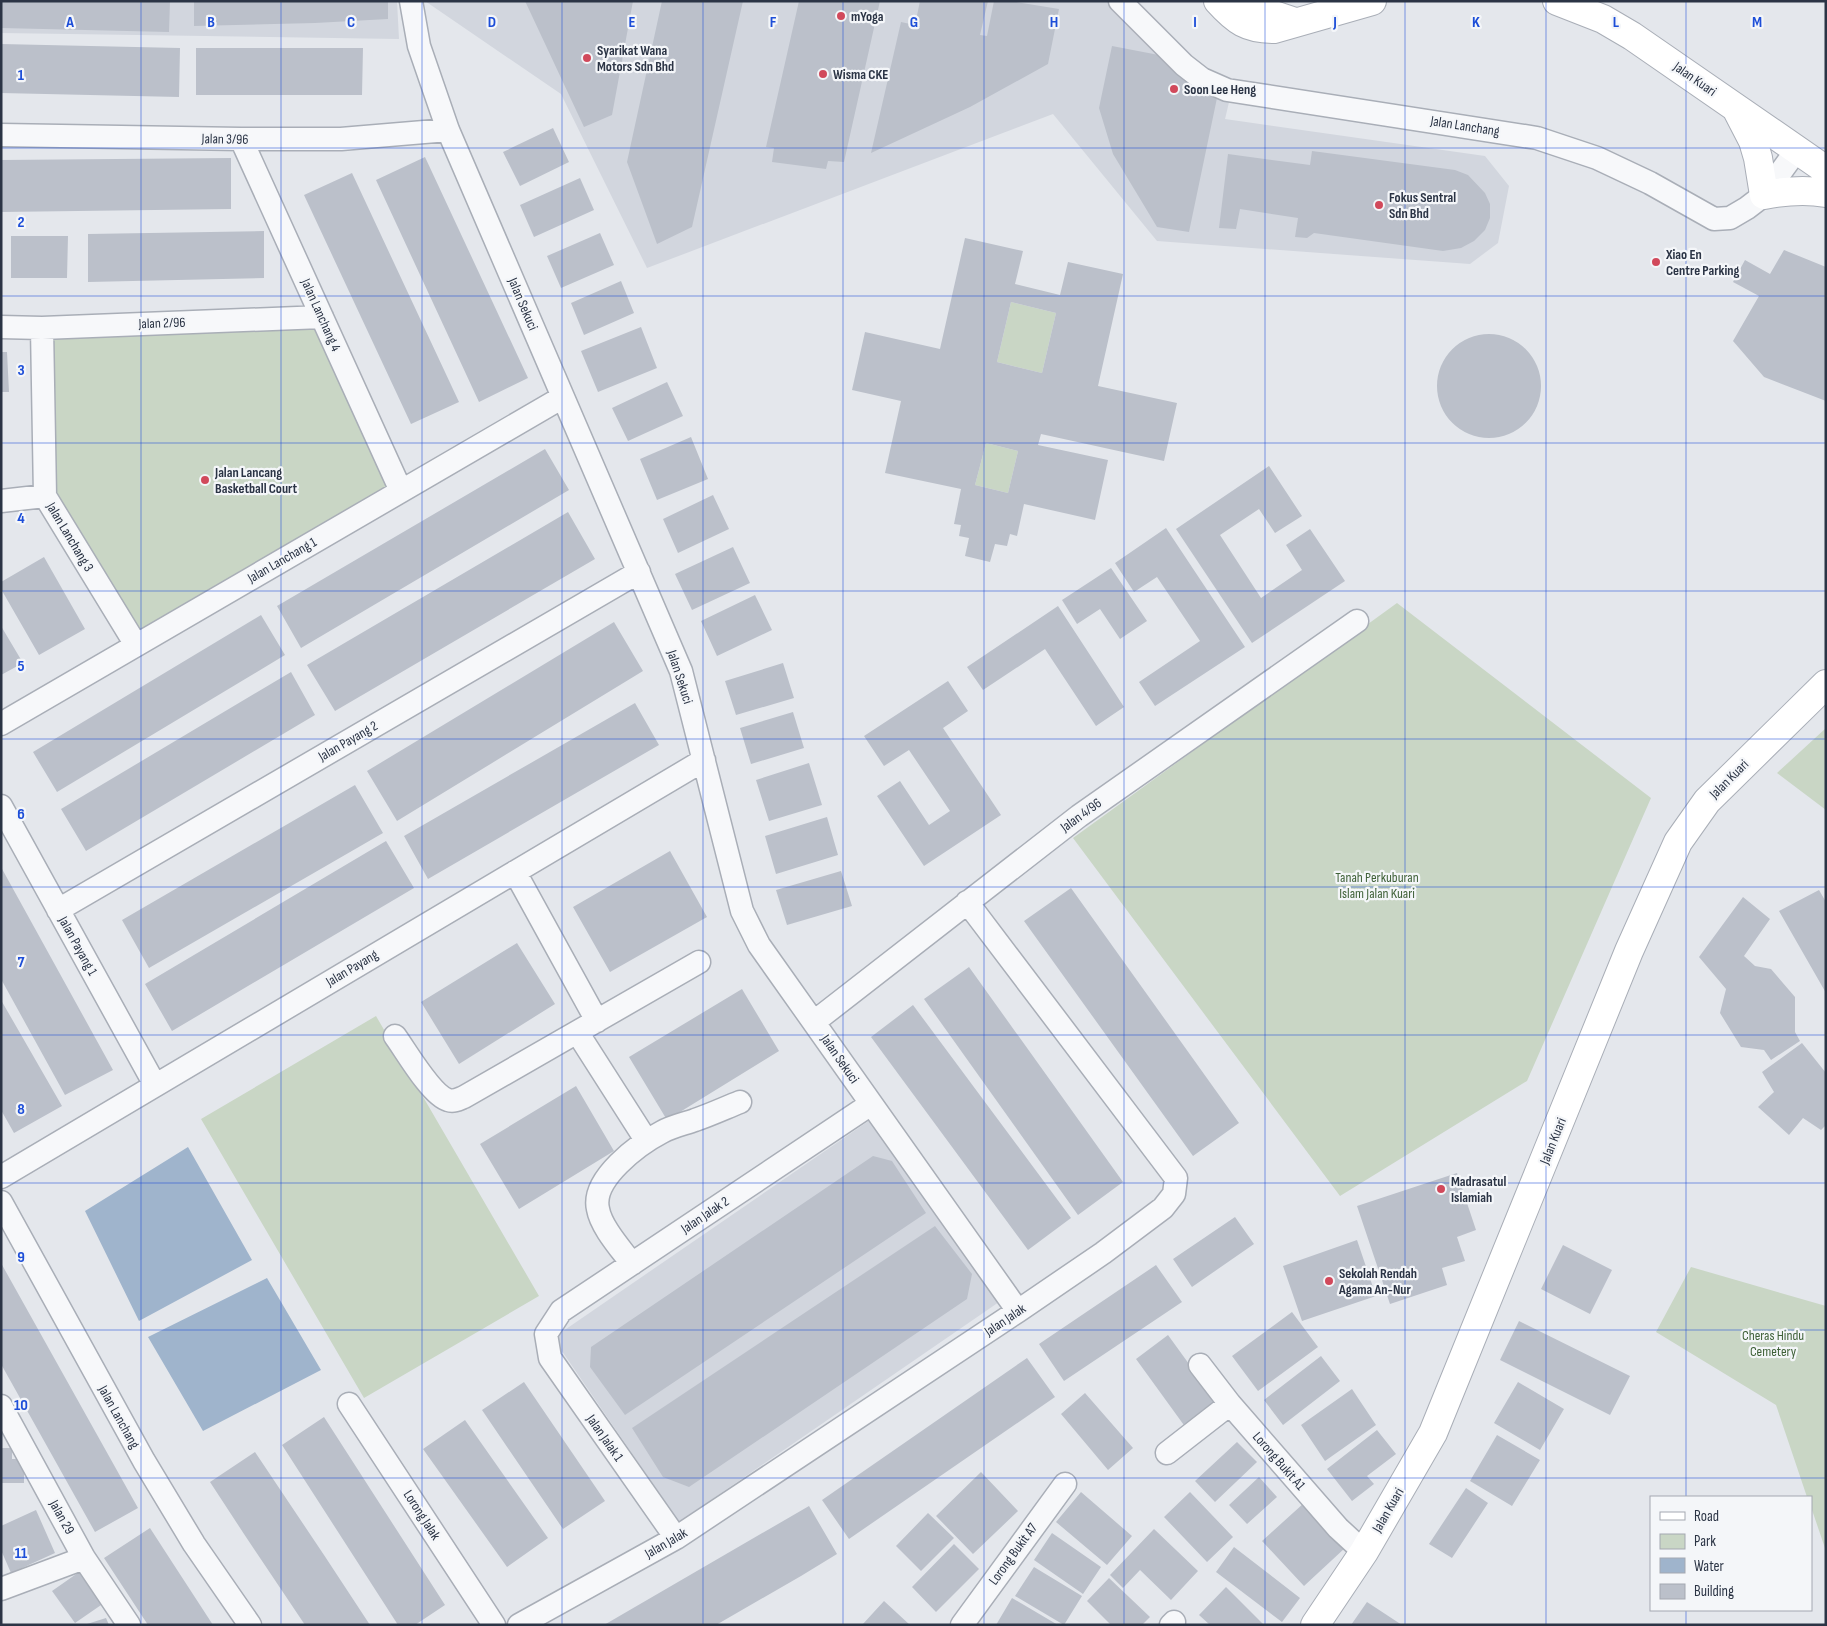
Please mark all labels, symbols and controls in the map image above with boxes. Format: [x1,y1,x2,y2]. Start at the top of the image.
place label: mYoga [851,8,884,25]
marker: mYoga [835,10,847,22]
text: A [65,13,74,32]
text: B [207,13,215,32]
text: C [347,13,355,32]
text: D [488,13,496,32]
text: E [629,13,636,32]
text: F [770,13,777,32]
text: G [910,13,918,32]
text: H [1050,13,1058,32]
text: I [1193,13,1197,32]
text: J [1332,13,1337,32]
text: K [1472,13,1480,32]
text: L [1613,13,1620,32]
text: M [1752,13,1762,32]
place label: Syarikat Wana Motors Sdn Bhd [597,42,674,75]
marker: Syarikat Wana Motors Sdn Bhd [581,52,593,64]
street label: Jalan Kuari [1669,58,1720,100]
text: 1 [18,66,25,85]
place label: Wisma CKE [833,66,888,83]
marker: Wisma CKE [817,68,829,80]
place label: Soon Lee Heng [1184,81,1256,98]
marker: Soon Lee Heng [1168,83,1180,95]
street label: Jalan Lanchang [1428,112,1501,140]
street label: Jalan 3/96 [200,130,249,148]
place label: Fokus Sentral Sdn Bhd [1389,189,1456,222]
marker: Fokus Sentral Sdn Bhd [1373,199,1385,211]
text: 2 [17,213,25,232]
place label: Xiao En Centre Parking [1665,246,1740,279]
marker: Xiao En Centre Parking [1650,256,1662,268]
street label: Jalan Sekuci [504,274,542,333]
street label: Jalan Lanchang 4 [297,275,345,354]
street label: Jalan 2/96 [137,314,186,332]
text: 3 [17,361,25,380]
place label: Jalan Lancang Basketball Court [214,464,298,497]
marker: Jalan Lancang Basketball Court [199,474,211,486]
street label: Jalan Lanchang 3 [42,498,97,575]
text: 4 [17,509,25,528]
street label: Jalan Lanchang 1 [244,533,320,587]
street label: Jalan Sekuci [663,647,697,706]
text: 5 [17,657,25,676]
street label: Jalan Payang 2 [314,717,381,765]
street label: Jalan Kuari [1705,756,1752,803]
street label: Jalan 4/96 [1056,794,1105,836]
text: 6 [17,805,25,824]
park label: Tanah Perkuburan Islam Jalan Kuari [1335,869,1419,902]
street label: Jalan Payang 1 [54,913,101,979]
street label: Jalan Payang [322,946,381,991]
text: 7 [18,953,25,972]
street label: Jalan Sekuci [817,1031,863,1087]
text: 8 [17,1100,25,1119]
street label: Jalan Kuari [1536,1115,1570,1168]
place label: Madrasatul Islamiah [1451,1173,1506,1206]
marker: Madrasatul Islamiah [1435,1183,1447,1195]
street label: Jalan Jalak 2 [677,1193,732,1238]
text: 9 [17,1248,25,1267]
place label: Sekolah Rendah Agama An-Nur [1338,1265,1417,1298]
marker: Sekolah Rendah Agama An-Nur [1323,1275,1335,1287]
street label: Jalan Jalak [980,1300,1029,1340]
park label: Cheras Hindu Cemetery [1742,1327,1804,1360]
street label: Jalan Lanchang [94,1382,144,1452]
text: 10 [14,1396,28,1415]
street label: Jalan Jalak 1 [582,1411,627,1465]
street label: Lorong Bukit A1 [1249,1428,1309,1494]
street label: Jalan Kuari [1368,1485,1407,1536]
street label: Lorong Jalak [400,1487,445,1544]
street label: Jalan 29 [45,1496,78,1537]
legend [1650,1496,1812,1611]
text: Road [1694,1507,1719,1526]
street label: Lorong Bukit A7 [985,1520,1041,1588]
street label: Jalan Jalak [641,1524,691,1562]
text: Park [1694,1532,1716,1551]
text: 11 [15,1544,28,1563]
text: Water [1694,1557,1725,1576]
text: Building [1694,1582,1734,1601]

